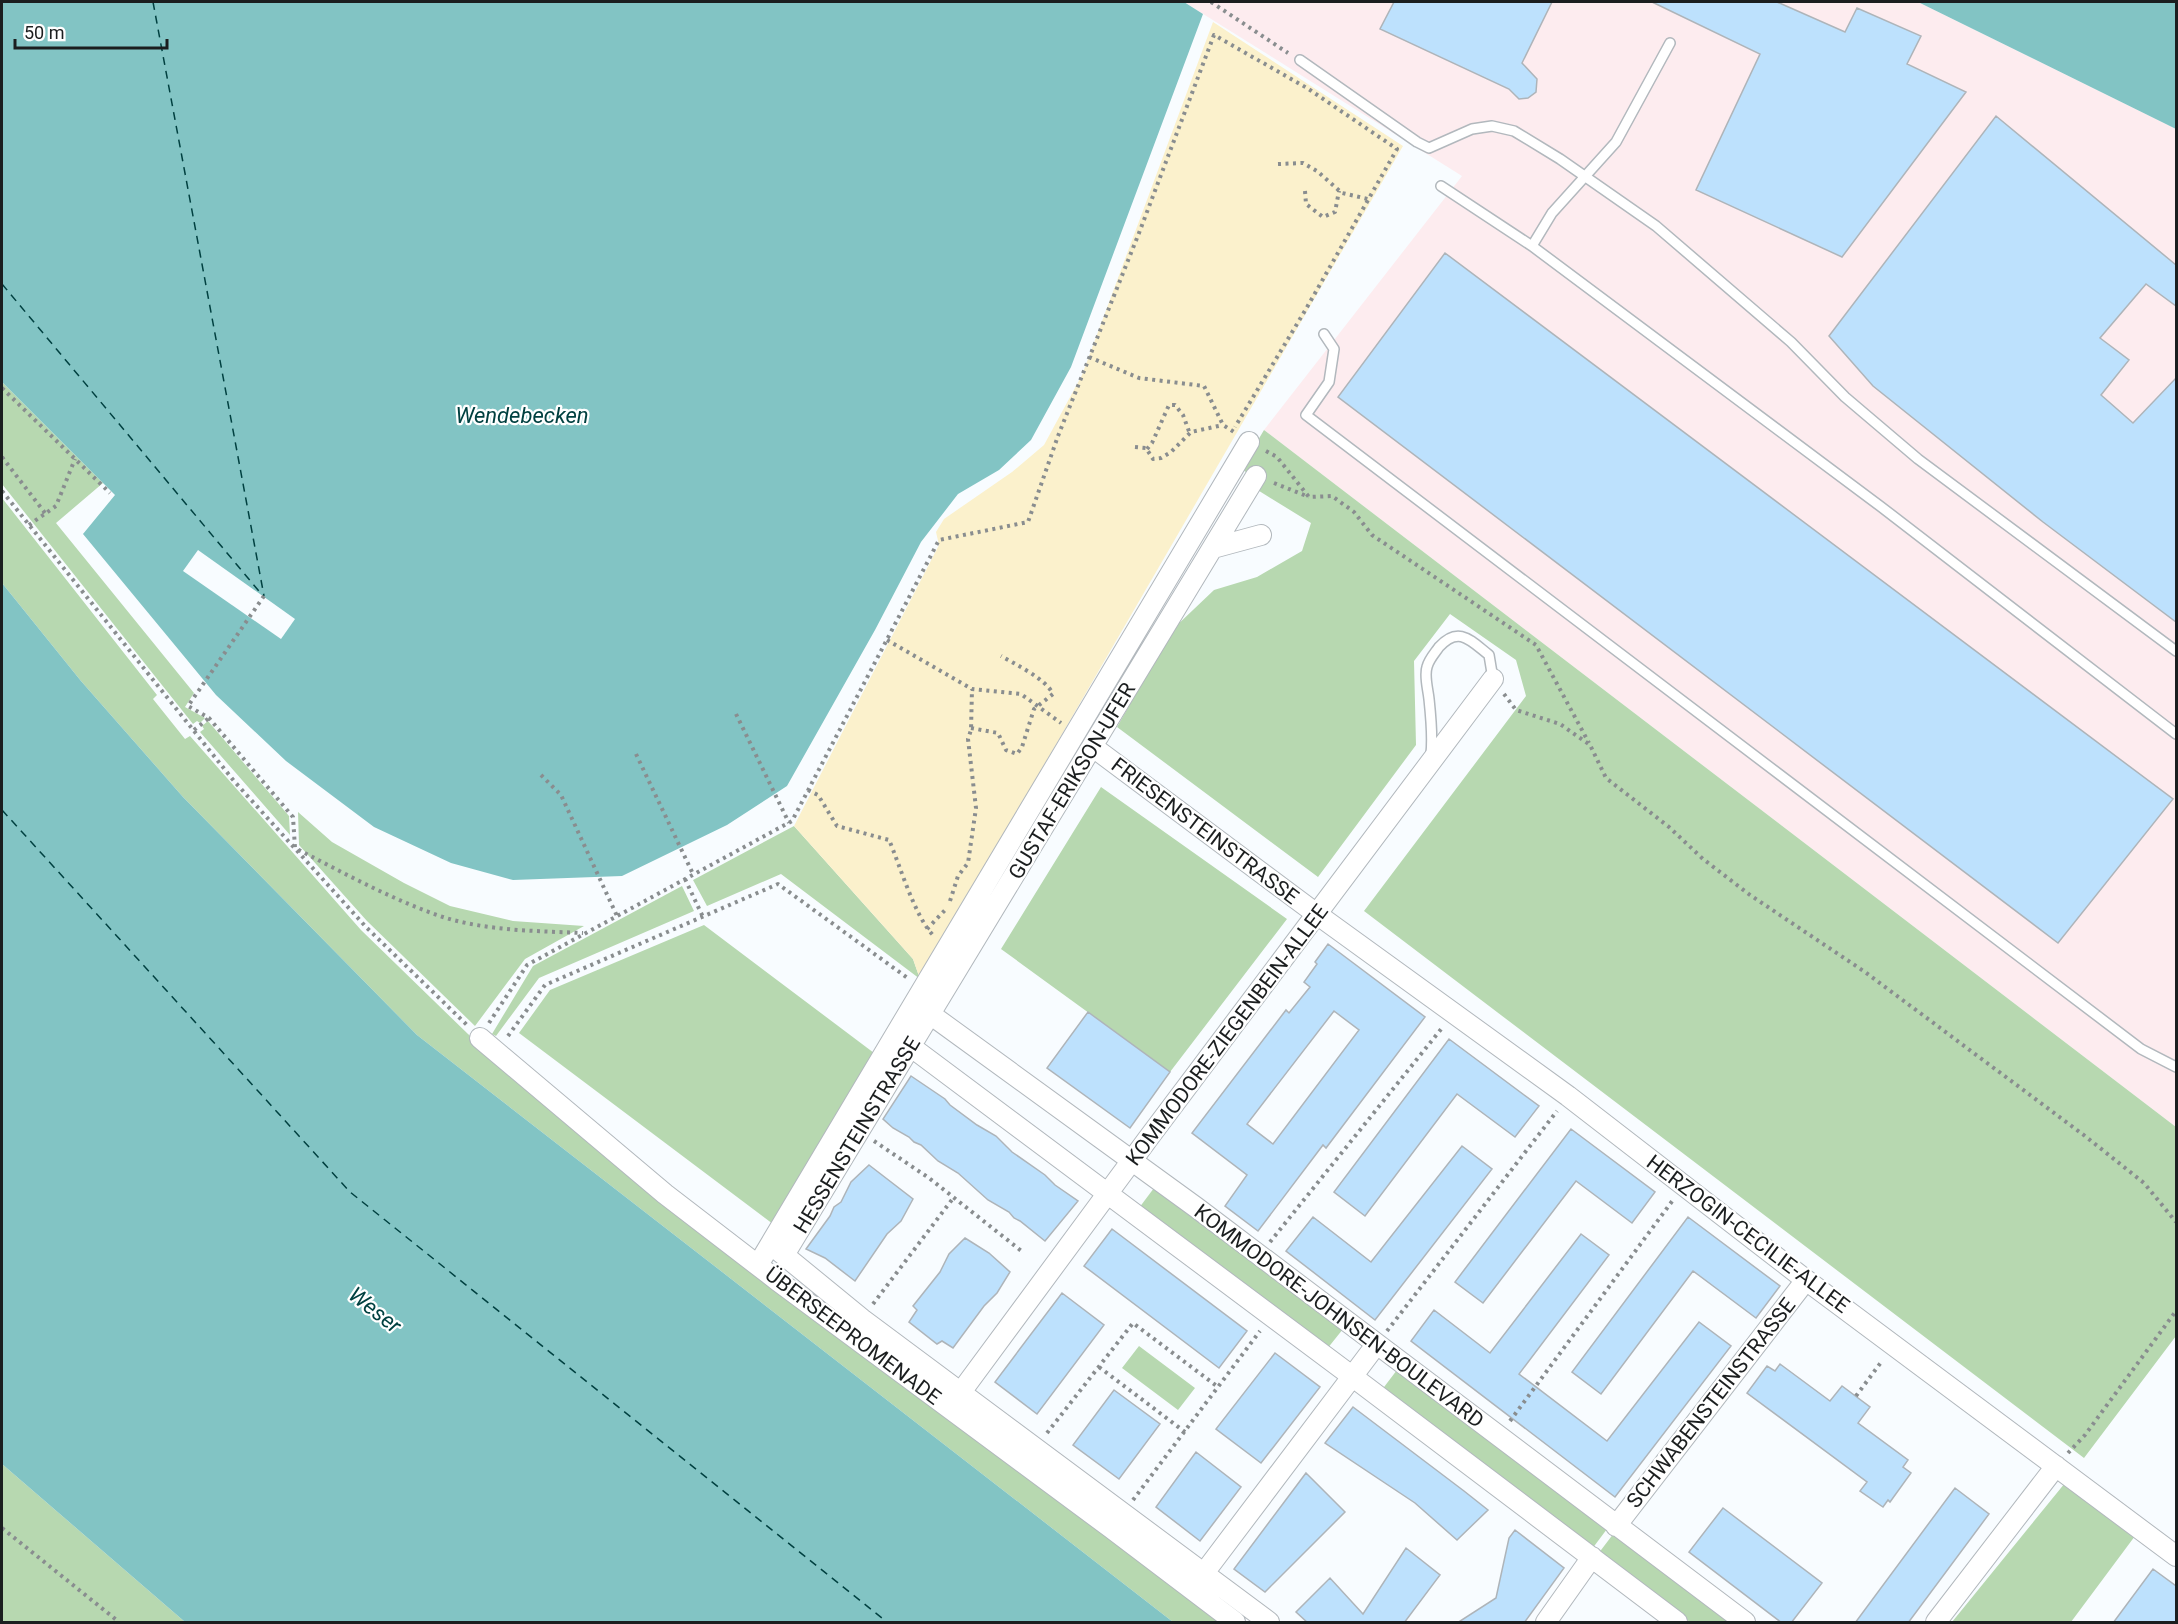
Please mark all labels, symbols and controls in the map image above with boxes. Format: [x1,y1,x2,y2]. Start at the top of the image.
scale bar [15,12,166,50]
text: 50 m [24,22,64,43]
water label: Wendebecken [455,403,589,428]
street label: GUSTAF-ERIKSON-UFER [1004,678,1140,884]
street label: FRIESENSTEINSTRASSE [1107,753,1303,909]
street label: KOMMODORE-ZIEGENBEIN-ALLEE [1121,900,1333,1170]
street label: HESSENSTEINSTRASSE [789,1032,925,1238]
street label: HERZOGIN-CECILIE-ALLEE [1642,1150,1854,1318]
street label: KOMMODORE-JOHNSEN-BOULEVARD [1190,1199,1488,1433]
street label: ÜBERSEEPROMENADE [761,1262,945,1410]
water label: Weser [344,1282,407,1339]
street label: SCHWABENSTEINSTRASSE [1622,1293,1800,1512]

